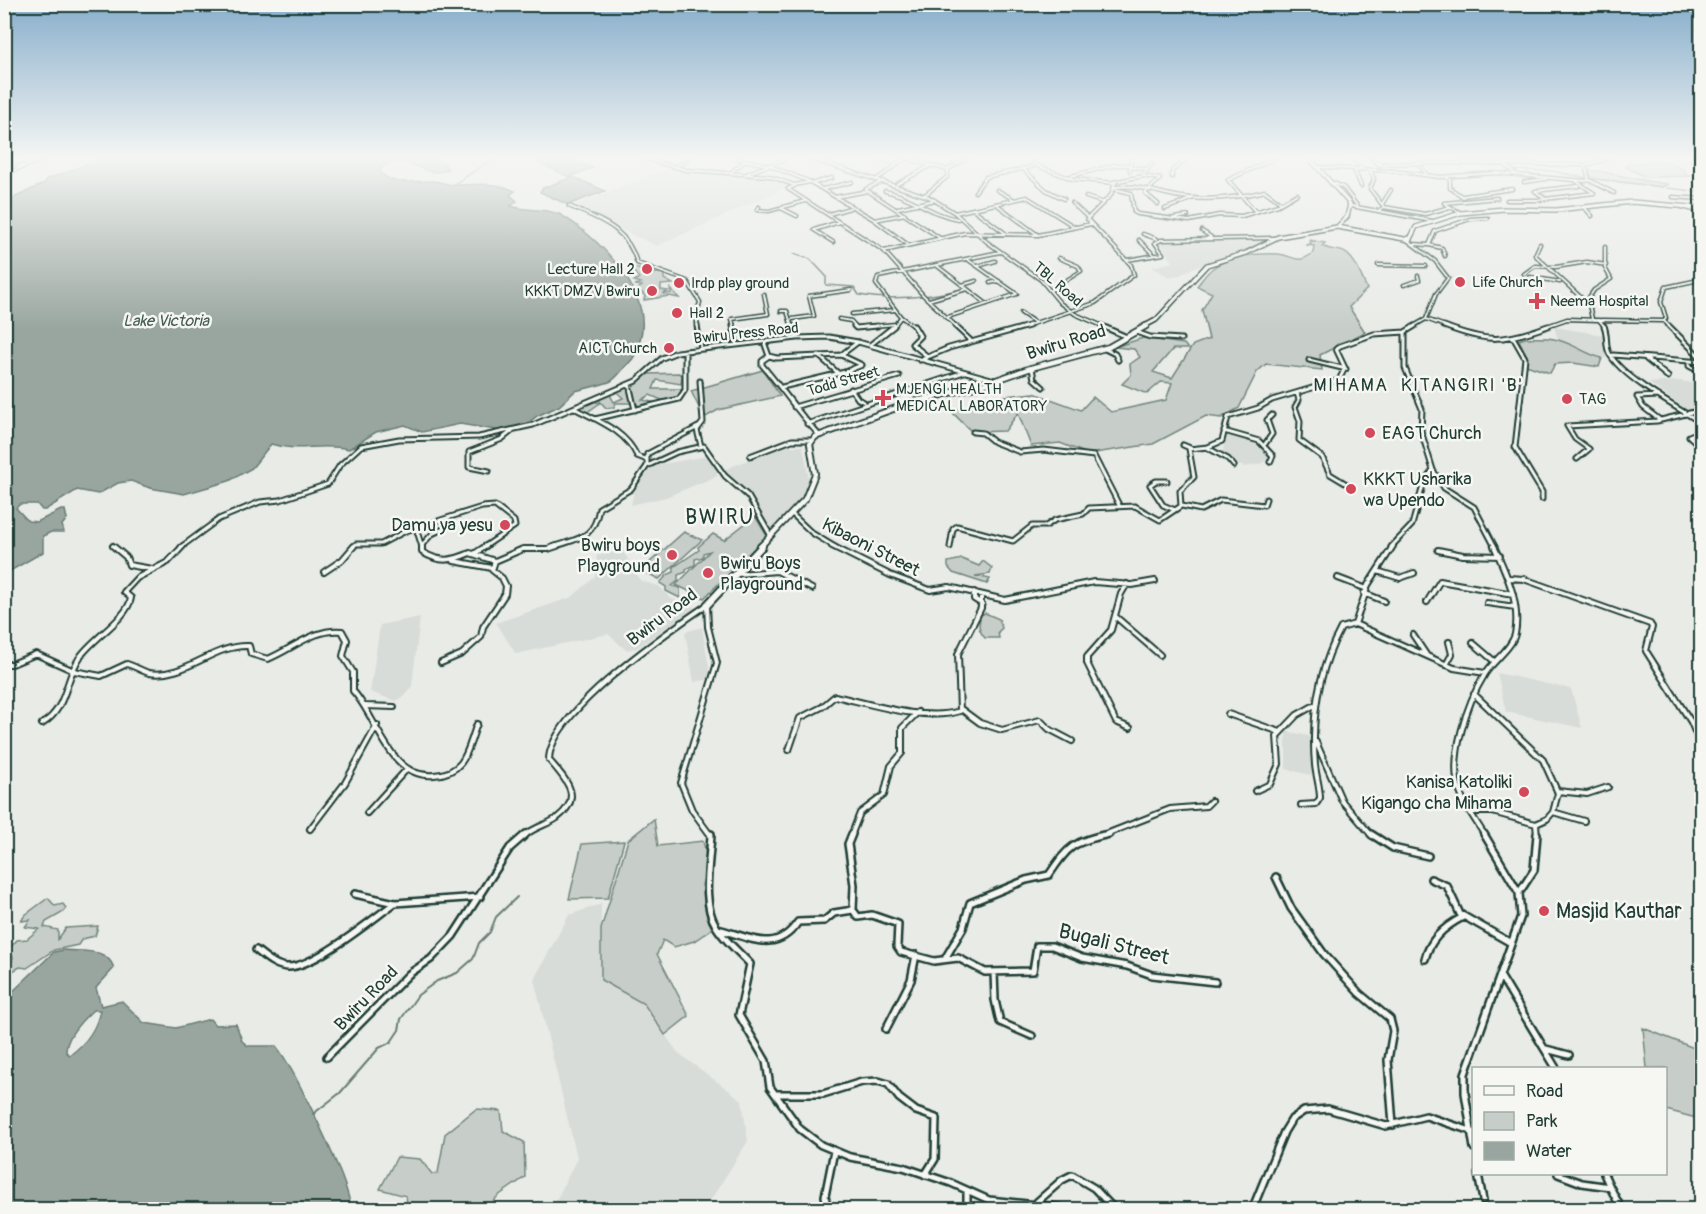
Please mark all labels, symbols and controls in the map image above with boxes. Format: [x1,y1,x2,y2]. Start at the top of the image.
street label: TBL Road [1029,258,1086,311]
place label: Lecture Hall 2 [547,260,635,279]
marker: Lecture Hall 2 [640,262,654,276]
place label: Life Church [1472,273,1543,292]
place label: Irdp play ground [691,274,789,293]
marker: Life Church [1453,275,1467,289]
marker: Irdp play ground [672,276,686,290]
place label: KKKT DMZV Bwiru [524,282,640,301]
marker: KKKT DMZV Bwiru [645,284,659,298]
marker: Neema Hospital [1528,292,1546,310]
place label: Neema Hospital [1550,292,1649,311]
place label: Hall 2 [689,304,724,323]
marker: Hall 2 [670,306,684,320]
water label: Lake Victoria [123,311,211,331]
street label: Bwiru Press Road [693,319,800,348]
street label: Bwiru Road [1023,319,1109,365]
place label: AICT Church [578,339,657,358]
marker: AICT Church [662,341,676,355]
street label: Todd Street [805,362,882,401]
district label: MIHAMA [1314,374,1388,397]
district label: KITANGIRI 'B' [1401,374,1523,397]
place label: MJENGI HEALTH MEDICAL LABORATORY [896,380,1047,416]
marker: MJENGI HEALTH MEDICAL LABORATORY [874,389,892,407]
place label: TAG [1579,390,1607,409]
marker: TAG [1560,392,1574,406]
place label: EAGT Church [1382,422,1482,445]
marker: EAGT Church [1363,426,1377,440]
place label: KKKT Usharika wa Upendo [1363,468,1472,512]
marker: KKKT Usharika wa Upendo [1344,482,1358,496]
district label: BWIRU [685,504,755,531]
street label: Kibaoni Street [818,513,924,582]
place label: Damu ya yesu [391,514,493,537]
marker: Damu ya yesu [498,518,512,532]
place label: Bwiru boys Playground [577,534,660,578]
marker: Bwiru boys Playground [665,548,679,562]
place label: Bwiru Boys Playground [720,552,803,596]
marker: Bwiru Boys Playground [701,566,715,580]
street label: Bwiru Road [623,583,702,651]
place label: Kanisa Katoliki Kigango cha Mihama [1361,771,1512,815]
marker: Kanisa Katoliki Kigango cha Mihama [1517,785,1531,799]
place label: Masjid Kauthar [1556,898,1682,925]
marker: Masjid Kauthar [1537,904,1551,918]
street label: Bugali Street [1056,918,1172,971]
street label: Bwiru Road [330,961,403,1036]
legend [1472,1067,1667,1175]
text: Road [1526,1080,1563,1103]
text: Park [1526,1110,1558,1133]
text: Water [1526,1140,1572,1163]

